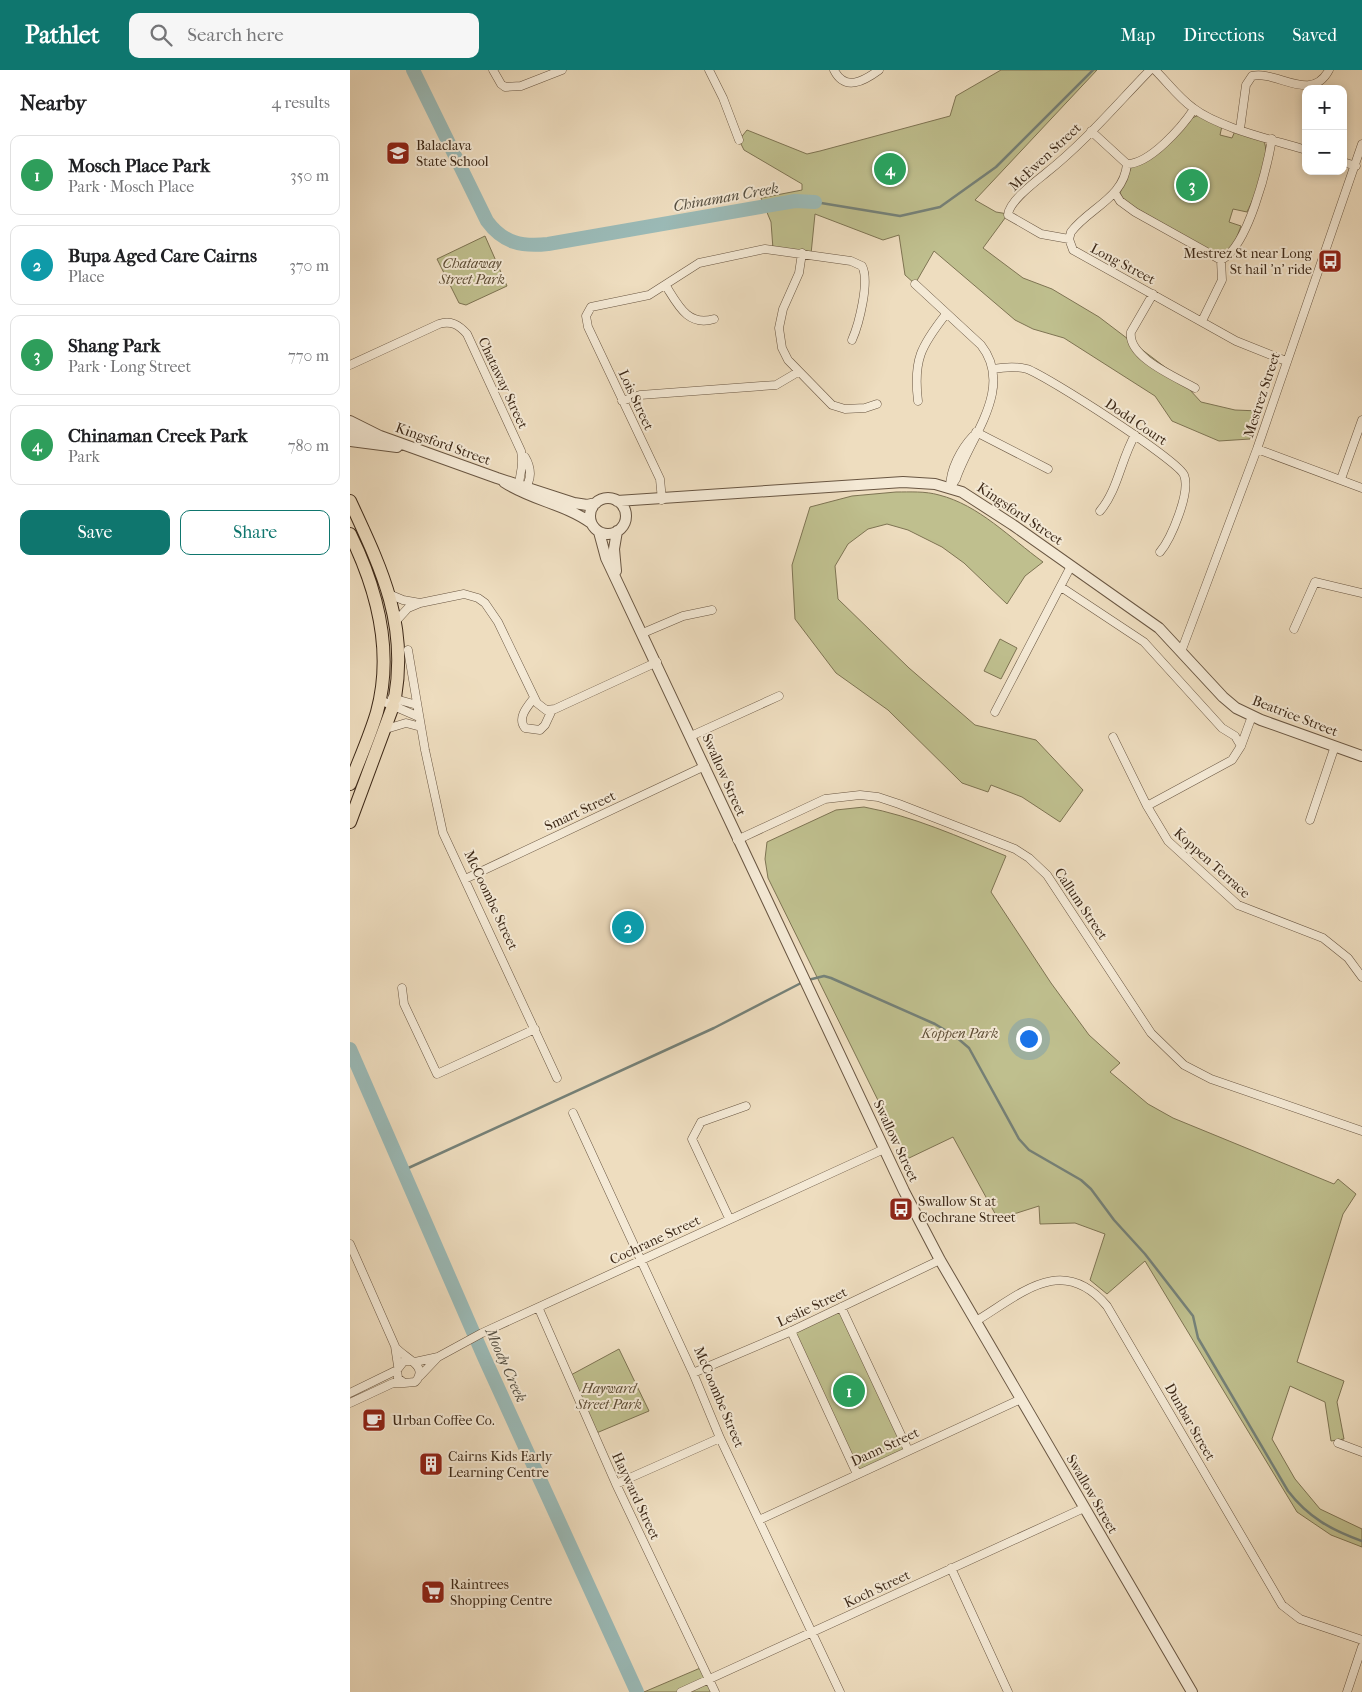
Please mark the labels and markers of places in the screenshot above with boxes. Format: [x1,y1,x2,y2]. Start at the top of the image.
place label: Balaclava State School [416,137,489,170]
school or university icon: Balaclava State School [385,140,411,166]
pin: 4 [874,150,906,188]
pin: 3 [1176,166,1208,204]
place label: Mestrez St near Long St hail 'n' ride [1184,245,1313,278]
bus stop icon: Mestrez St near Long St hail 'n' ride [1317,248,1343,274]
pin: 2 [612,908,644,946]
place label: Swallow St at Cochrane Street [918,1193,1016,1226]
bus stop icon: Swallow St at Cochrane Street [888,1196,914,1222]
pin: 1 [833,1372,865,1410]
cafe icon: Urban Coffee Co. [361,1407,387,1433]
place label: Urban Coffee Co. [392,1412,495,1429]
place label: Cairns Kids Early Learning Centre [448,1448,553,1481]
building icon: Cairns Kids Early Learning Centre [418,1451,444,1477]
place label: Raintrees Shopping Centre [450,1576,552,1609]
supermarket icon: Raintrees Shopping Centre [420,1579,446,1605]

